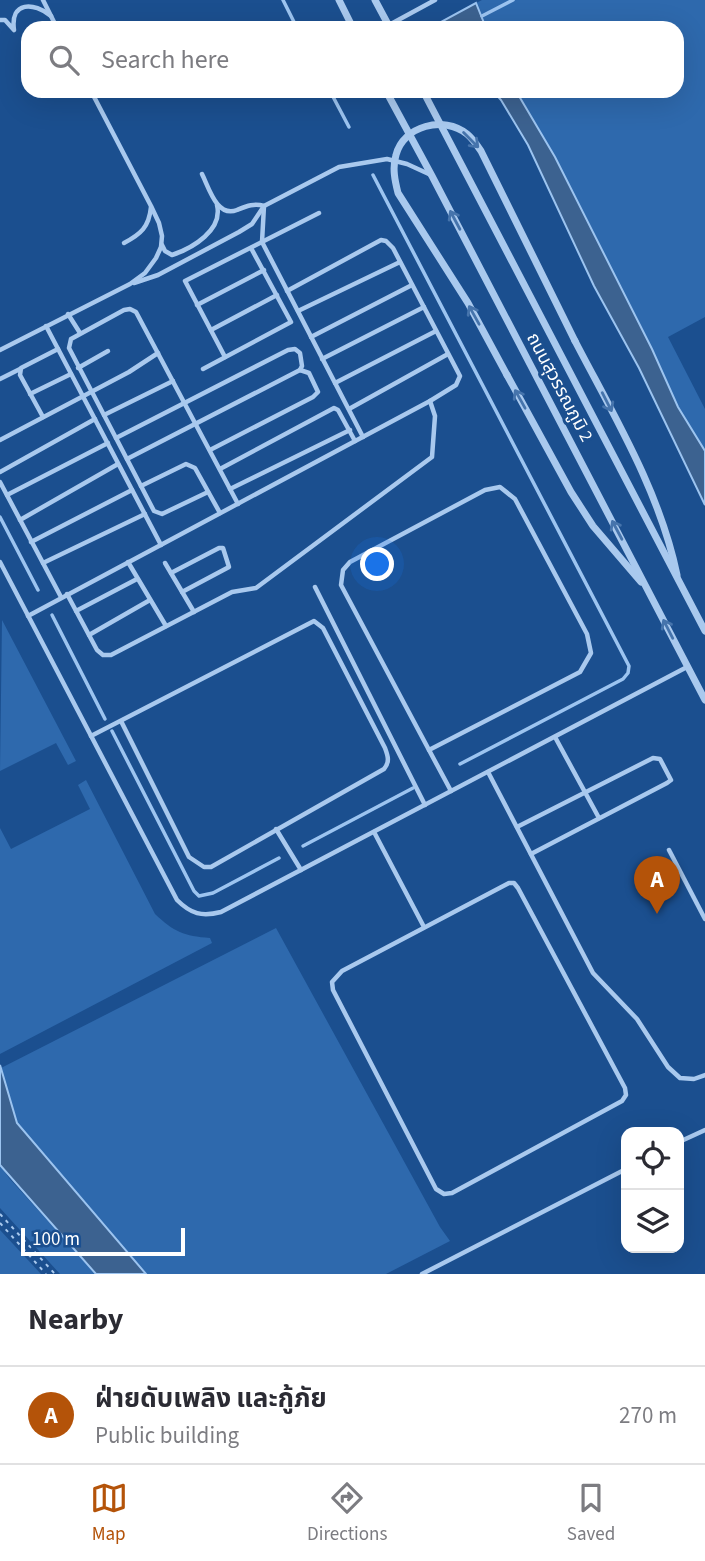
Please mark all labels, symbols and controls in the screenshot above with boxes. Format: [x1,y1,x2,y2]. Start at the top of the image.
search box [21,21,684,98]
icon: search [45,41,83,79]
text: Search here [101,41,229,78]
one-way arrow [462,131,479,148]
one-way arrow [448,210,462,231]
one-way arrow [467,306,481,326]
street label: ถนนสุวรรณภูมิ 2 [520,328,599,446]
one-way arrow [513,390,527,410]
one-way arrow [600,391,614,412]
one-way arrow [610,520,623,541]
your location [360,547,394,581]
one-way arrow [661,619,675,640]
pin: A [634,856,680,914]
map controls [621,1127,684,1253]
button: locate [621,1127,684,1190]
button: layers [621,1190,684,1253]
scale bar [21,1225,186,1257]
text: 100 m [32,1226,80,1253]
text: Nearby [28,1298,123,1341]
text: ฝ่ายดับเพลิง และกู้ภัย [95,1380,327,1417]
text: A [44,1399,58,1432]
text: 270 m [619,1399,677,1432]
text: Public building [95,1419,239,1452]
tab: Map [90,1479,128,1548]
tab: Directions [307,1479,387,1548]
tab: Saved [567,1479,615,1548]

